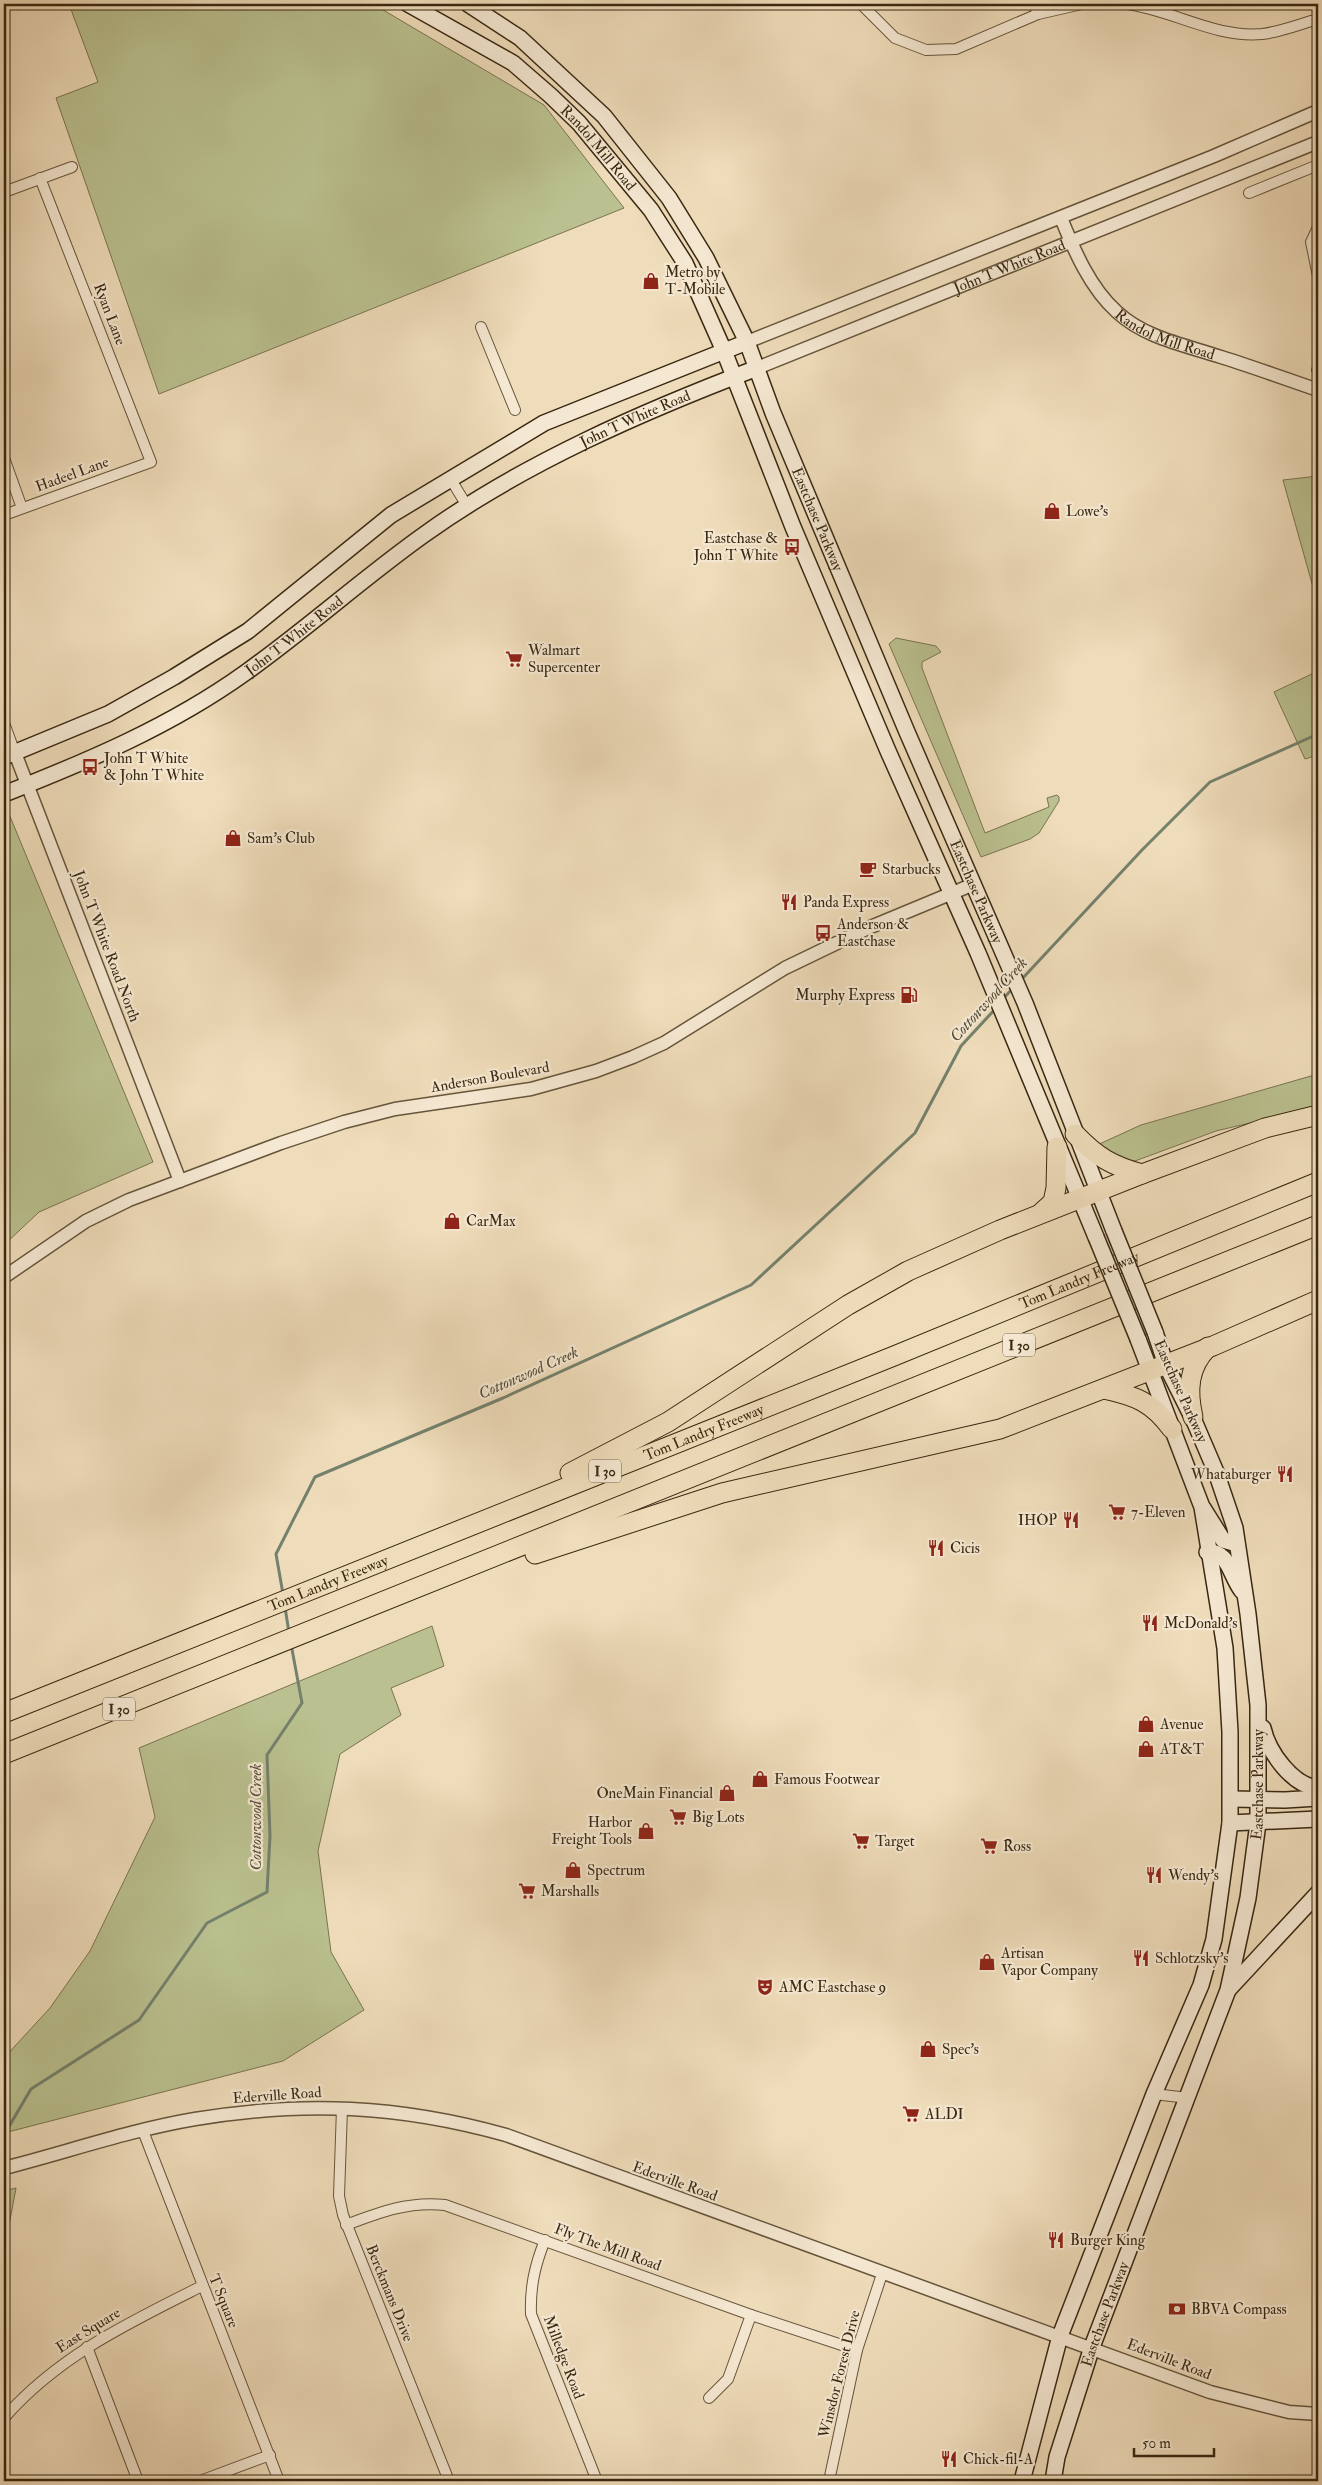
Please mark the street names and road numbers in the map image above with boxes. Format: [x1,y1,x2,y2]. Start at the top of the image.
street label: Randol Mill Road [556,101,640,195]
street label: John T White Road [950,236,1069,299]
street label: Ryan Lane [89,280,130,348]
street label: Randol Mill Road [1111,305,1217,365]
street label: John T White Road [576,386,694,453]
street label: Hadeel Lane [33,452,111,496]
street label: Eastchase Parkway [787,465,847,574]
street label: John T White Road [241,591,348,681]
street label: Eastchase Parkway [945,837,1007,947]
street label: John T White Road North [68,867,144,1025]
street label: Anderson Boulevard [428,1058,551,1097]
street label: Tom Landry Freeway [1017,1247,1142,1314]
road number: I 30 [1003,1334,1035,1356]
street label: Eastchase Parkway [1149,1337,1212,1446]
street label: Tom Landry Freeway [641,1400,767,1465]
road number: I 30 [589,1460,621,1482]
street label: Tom Landry Freeway [265,1551,391,1616]
road number: I 30 [103,1698,135,1720]
street label: Eastchase Parkway [1247,1729,1268,1841]
street label: Ederville Road [232,2083,323,2108]
street label: Ederville Road [630,2157,721,2206]
street label: Fly The Mill Road [552,2219,664,2276]
street label: Berckmans Drive [361,2242,418,2344]
street label: Eastchase Parkway [1077,2259,1134,2369]
street label: T Square [204,2272,243,2331]
street label: East Square [53,2303,124,2358]
street label: Winsdor Forest Drive [814,2308,865,2441]
street label: Milledge Road [539,2313,588,2402]
street label: Ederville Road [1124,2335,1214,2385]

